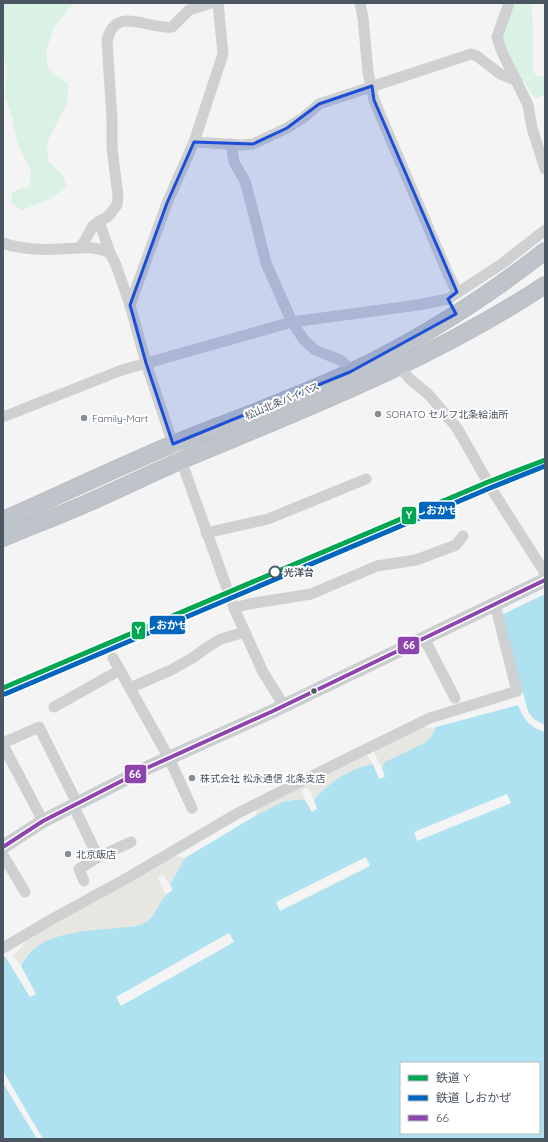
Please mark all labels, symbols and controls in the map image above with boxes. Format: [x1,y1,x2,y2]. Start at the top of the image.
street label: 松山北条バイパス [243,379,321,423]
place label: SORATO セルフ北条給油所 [386,408,508,421]
marker: SORATO セルフ北条給油所 [373,409,383,419]
place label: Family-Mart [92,412,149,425]
marker: Family-Mart [79,413,89,423]
line badge: しおかぜ [418,501,456,520]
text: しおかぜ [415,503,459,517]
line badge: Y [401,506,417,525]
text: Y [406,508,413,522]
marker: 光洋台 [268,565,282,579]
place label: 光洋台 [284,566,314,579]
line badge: しおかぜ [149,615,186,635]
text: しおかぜ [145,618,189,632]
line badge: Y [131,621,146,640]
text: Y [135,623,142,637]
line badge: 66 [397,636,420,655]
text: 66 [403,638,415,652]
unlabelled marker [309,686,319,696]
line badge: 66 [124,764,147,784]
text: 66 [129,767,141,781]
place label: 株式会社 松永通信 北条支店 [200,772,325,785]
marker: 株式会社 松永通信 北条支店 [187,773,197,783]
place label: 北京飯店 [76,848,116,861]
marker: 北京飯店 [63,849,73,859]
legend [400,1062,540,1134]
text: 鉄道 Y [436,1070,470,1085]
text: 鉄道 しおかぜ [436,1090,511,1105]
text: 66 [436,1110,449,1125]

